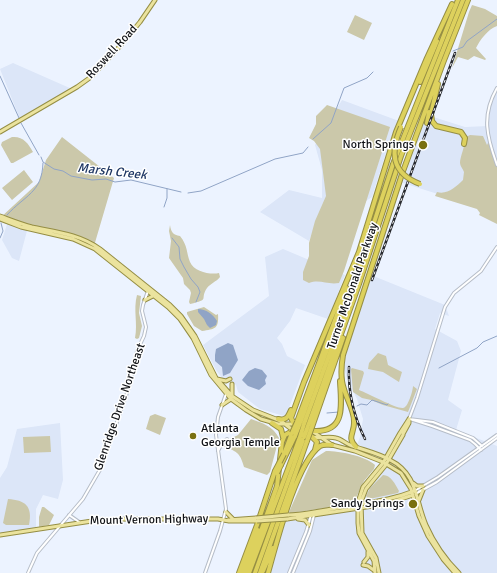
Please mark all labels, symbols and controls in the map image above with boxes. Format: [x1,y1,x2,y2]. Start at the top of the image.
street label: Roswell Road [83,22,141,82]
place label: North Springs [343,138,414,152]
marker: North Springs [417,139,429,151]
water label: Marsh Creek [77,161,147,183]
street label: Turner McDonald Parkway [325,221,381,351]
street label: Glenridge Drive Northeast [91,341,149,473]
place label: Atlanta Georgia Temple [201,422,280,450]
marker: Atlanta Georgia Temple [188,431,198,441]
place label: Sandy Springs [331,497,404,511]
marker: Sandy Springs [407,498,419,510]
street label: Mount Vernon Highway [90,512,208,528]

